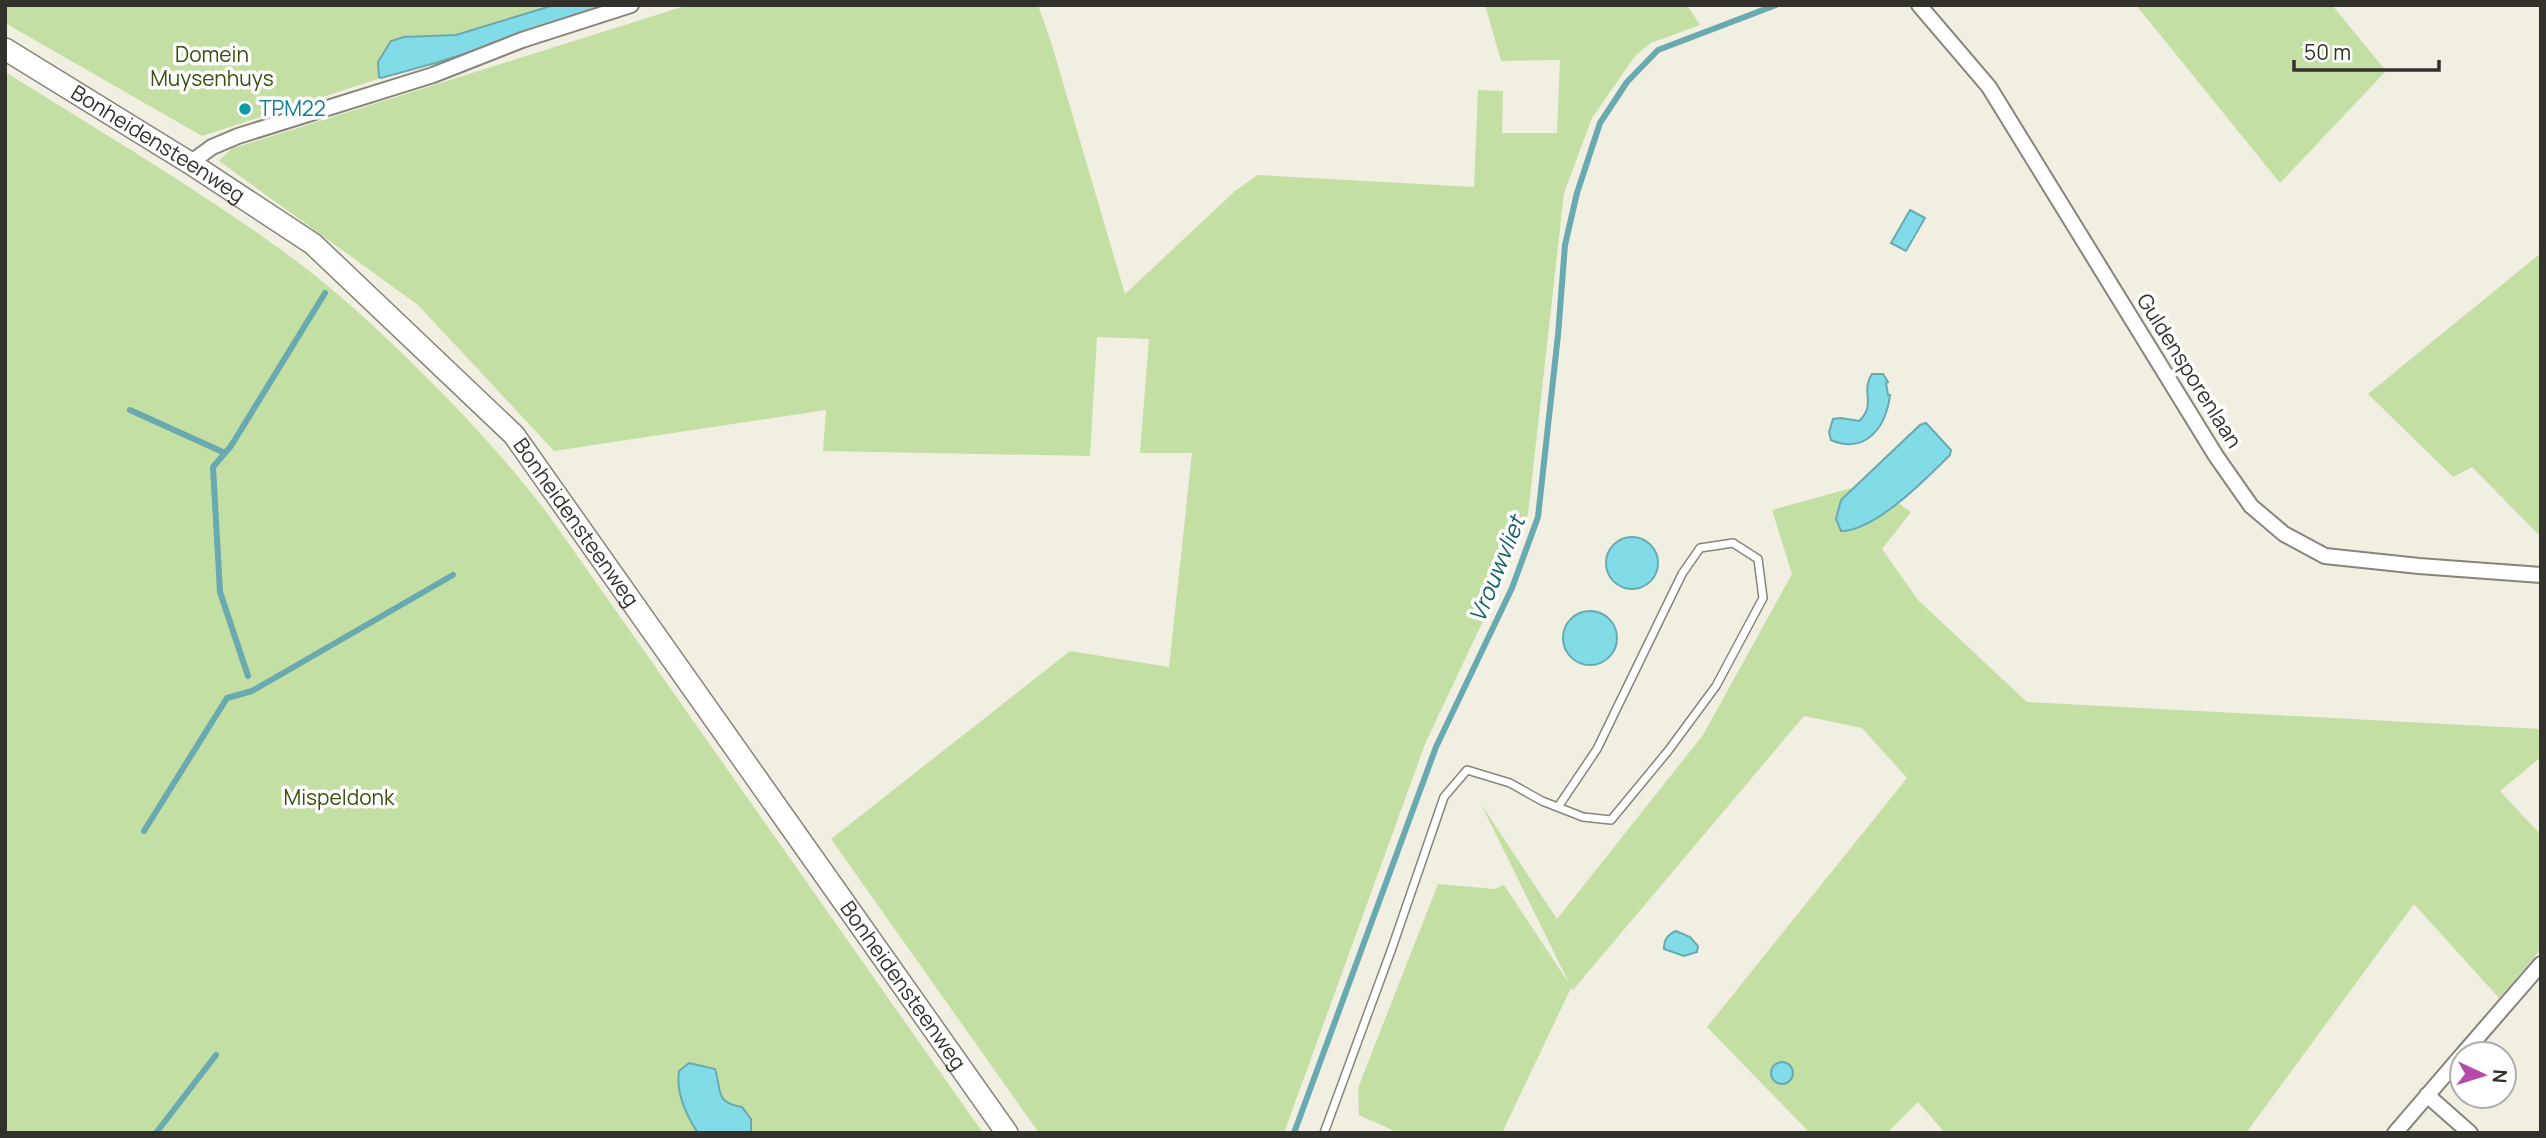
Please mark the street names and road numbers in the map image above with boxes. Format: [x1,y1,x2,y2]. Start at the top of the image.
street label: Bonheidensteenweg [66,78,251,208]
street label: Guldensporenlaan [2131,288,2249,453]
street label: Bonheidensteenweg [507,432,646,612]
street label: Bonheidensteenweg [834,895,973,1075]

